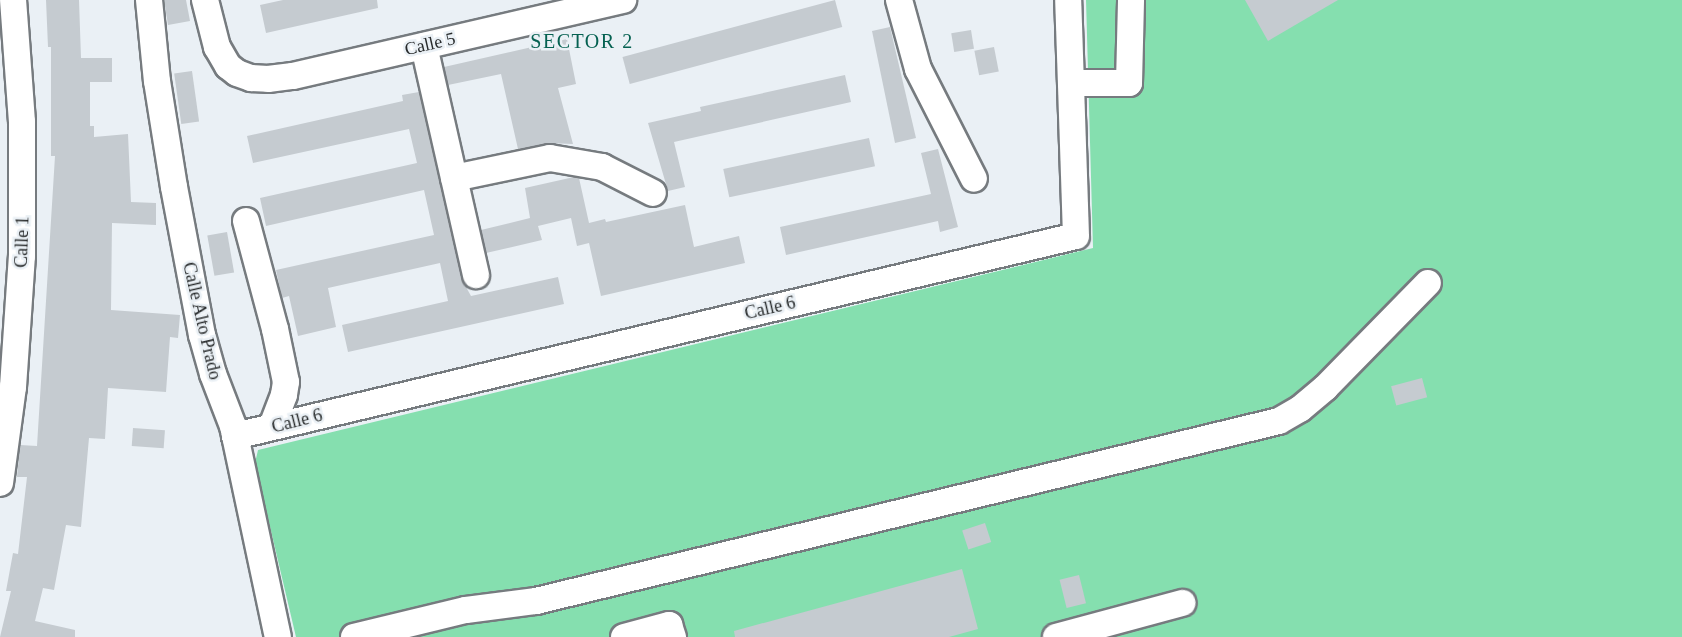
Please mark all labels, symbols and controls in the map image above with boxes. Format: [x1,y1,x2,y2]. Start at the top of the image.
street label: Calle 5 [402,28,458,60]
district label: SECTOR 2 [530,29,634,53]
street label: Calle 1 [10,216,34,268]
street label: Calle Alto Prado [178,260,226,382]
street label: Calle 6 [742,292,798,324]
street label: Calle 6 [269,404,325,438]

